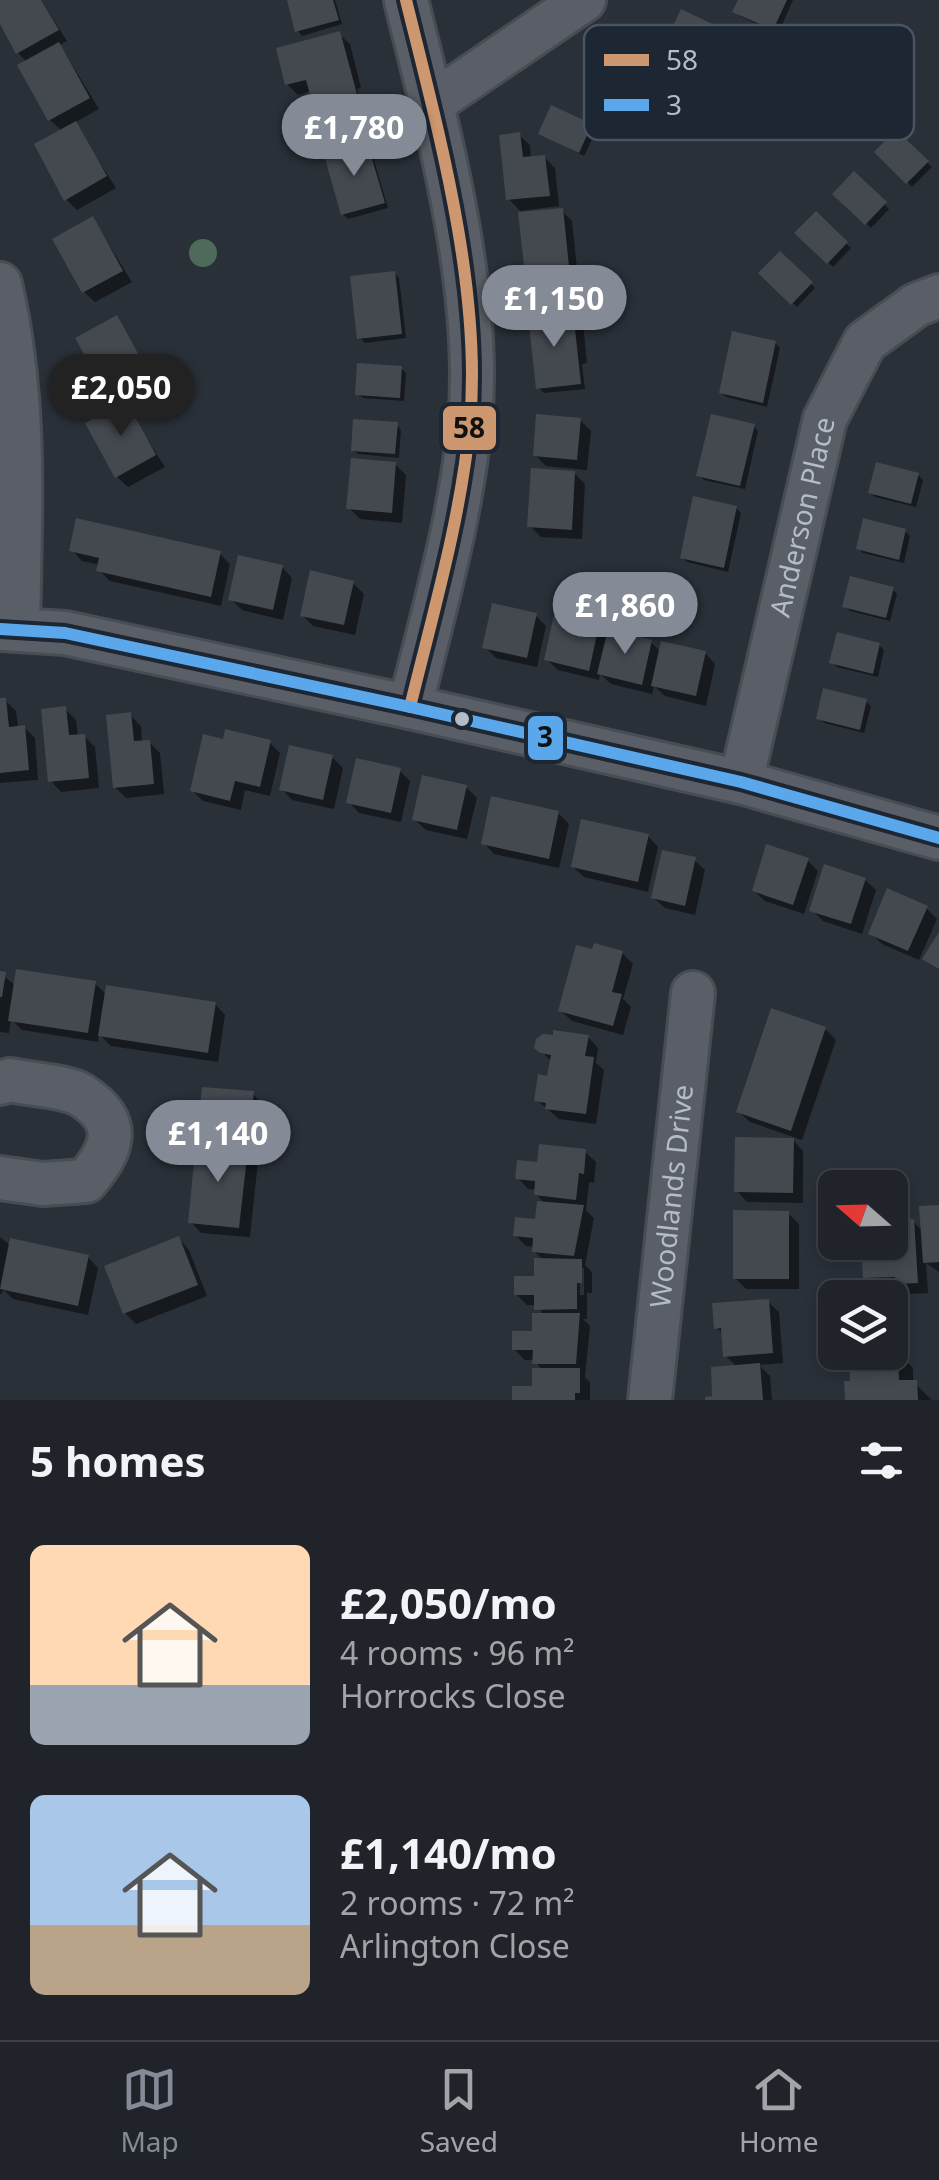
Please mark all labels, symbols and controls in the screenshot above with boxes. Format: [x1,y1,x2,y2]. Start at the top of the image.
legend [584,25,914,140]
text: 58 [666,40,698,78]
text: 3 [666,85,682,123]
pin: £1,780 [273,94,435,179]
text: £1,780 [304,105,404,148]
pin: £1,150 [473,265,635,350]
text: £1,150 [504,276,604,319]
pin: £2,050 [40,354,202,439]
text: £2,050 [71,365,171,408]
line badge: 58 [441,404,498,452]
text: 58 [453,408,485,446]
street label: Anderson Place [760,413,843,620]
pin: £1,860 [544,572,706,657]
text: £1,860 [575,583,675,626]
unlabelled marker [452,709,472,729]
line badge: 3 [526,714,565,762]
text: 3 [537,717,553,755]
street label: Woodlands Drive [640,1083,701,1309]
pin: £1,140 [137,1100,299,1185]
text: £1,140 [168,1111,268,1154]
north arrow [818,1170,908,1260]
map controls [818,1170,908,1370]
button: layers [818,1280,908,1370]
text: 5 homes [30,1432,206,1489]
icon: filters [854,1433,909,1488]
text: £2,050/mo [340,1574,557,1631]
icon: home [110,1585,230,1705]
text: 4 rooms · 96 m² [340,1631,574,1674]
text: Horrocks Close [340,1674,566,1717]
text: £1,140/mo [340,1824,557,1881]
icon: home [110,1835,230,1955]
text: 2 rooms · 72 m² [340,1881,574,1924]
text: Arlington Close [340,1924,570,1967]
tab: Map [120,2062,179,2160]
tab: Saved [420,2062,498,2160]
tab: Home [739,2062,819,2160]

